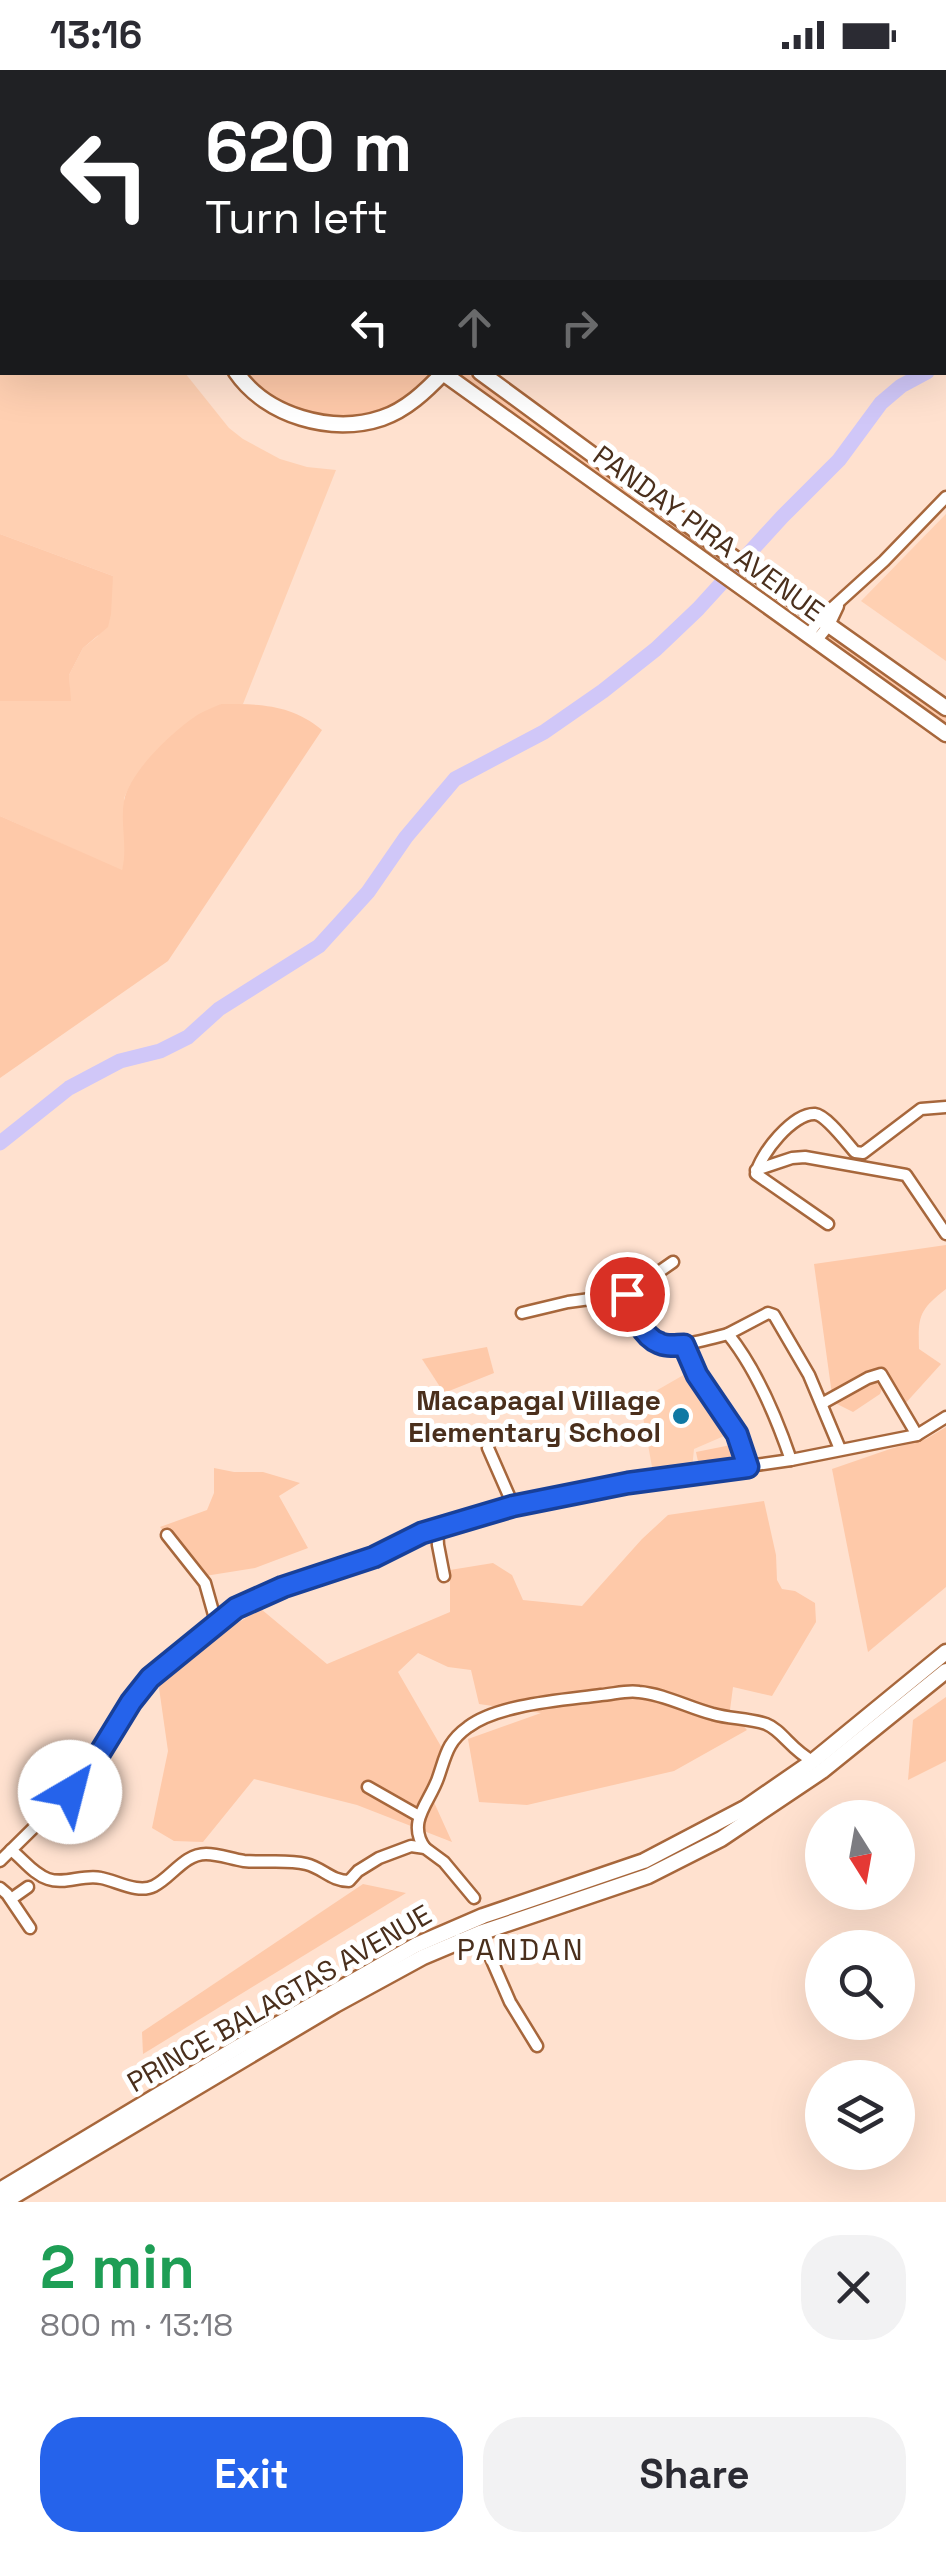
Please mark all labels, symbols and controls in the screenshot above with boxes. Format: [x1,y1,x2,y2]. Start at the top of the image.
text: 13:16 [50,11,142,59]
text: 620 m [205,102,412,191]
icon: left [40,110,170,240]
text: Turn left [205,189,388,246]
icon: left [342,300,397,355]
icon: ahead [447,300,502,355]
icon: right [552,300,607,355]
street label: PANDAY PIRA AVENUE [586,437,832,629]
pin [585,1252,670,1337]
icon: arrive [600,1267,655,1322]
place label: Macapagal Village Elementary School [408,1382,661,1450]
marker: Macapagal Village Elementary School [670,1405,692,1427]
position arrow [18,1740,122,1844]
north arrow [805,1800,915,1910]
map controls [805,1800,915,2170]
street label: PRINCE BALAGTAS AVENUE [120,1896,438,2100]
district label: PANDAN [457,1930,585,1969]
button: search [805,1930,915,2040]
button: layers [805,2060,915,2170]
text: 2 min [40,2229,195,2306]
button: close [801,2235,906,2340]
text: 800 m · 13:18 [40,2305,233,2345]
button: Exit [40,2417,463,2532]
button: Share [483,2417,906,2532]

